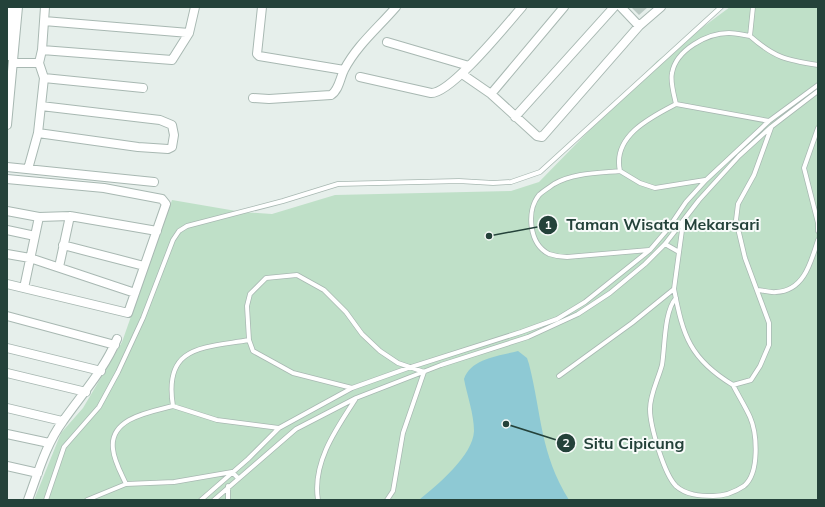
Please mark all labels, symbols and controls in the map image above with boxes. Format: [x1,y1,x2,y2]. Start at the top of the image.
callout: Taman Wisata Mekarsari [538,211,768,239]
text: Taman Wisata Mekarsari [566,214,760,234]
text: 1 [544,217,552,232]
callout: Situ Cipicung [556,429,693,457]
text: Situ Cipicung [584,433,684,453]
text: 2 [562,435,570,450]

